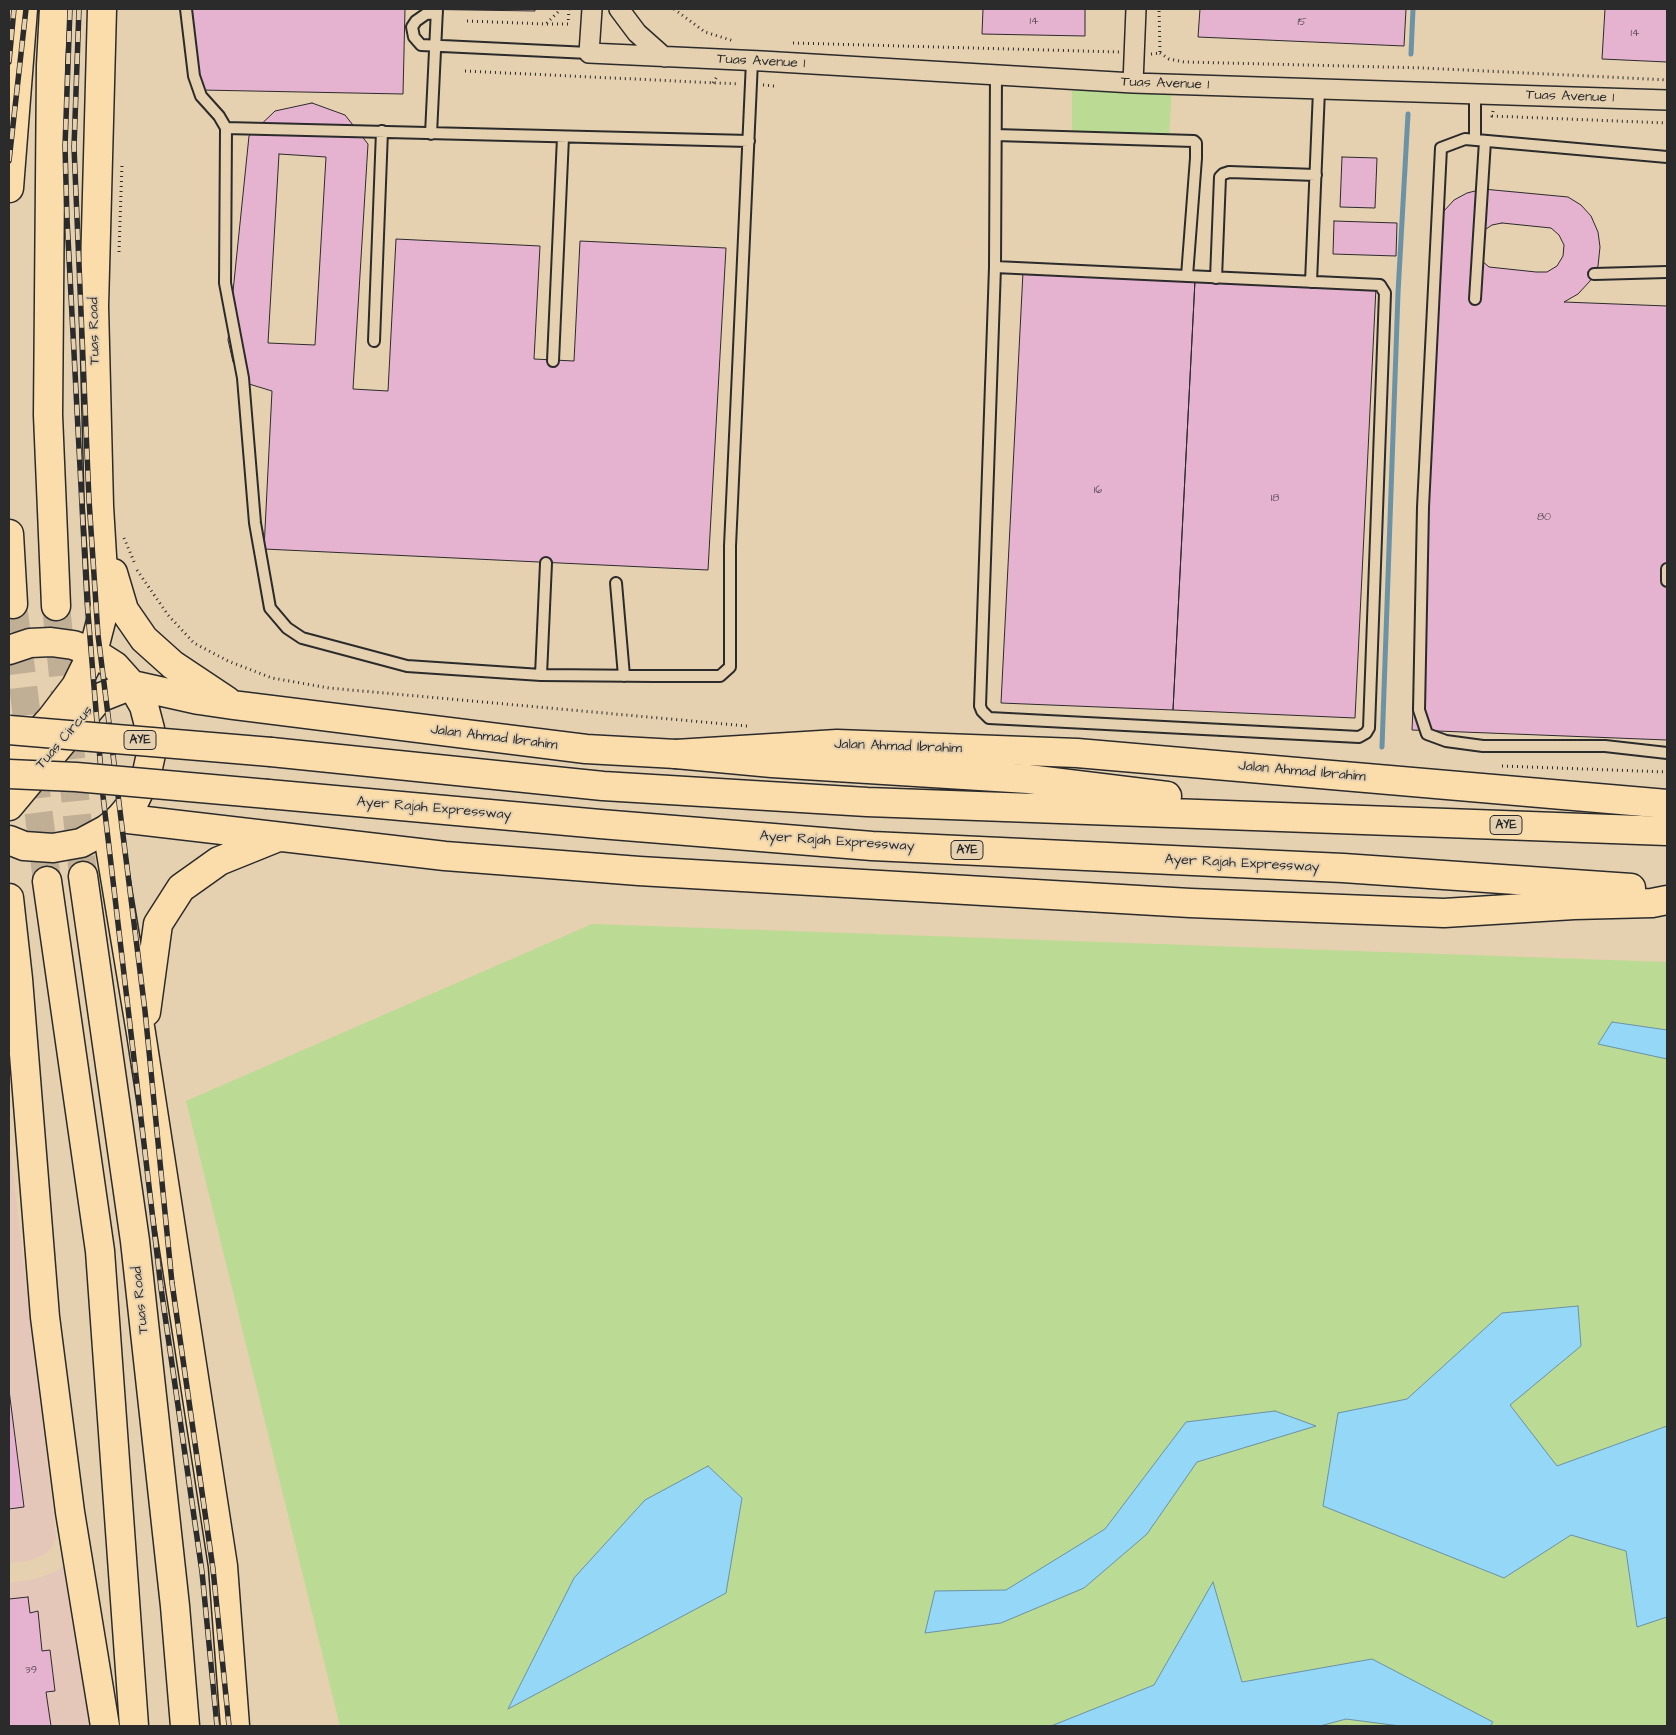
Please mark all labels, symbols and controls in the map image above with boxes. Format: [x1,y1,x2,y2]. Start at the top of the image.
house number: 14 [1030,15,1038,29]
house number: 15 [1297,16,1307,30]
house number: 14 [1631,27,1639,41]
street label: Tuas Avenue 1 [716,51,806,73]
street label: Tuas Avenue 1 [1120,74,1210,94]
street label: Tuas Avenue 1 [1525,87,1615,107]
street label: Tuas Road [86,297,104,365]
house number: 16 [1094,484,1102,498]
house number: 18 [1271,492,1279,506]
house number: 80 [1537,511,1551,525]
street label: Tuas Circus [33,703,97,773]
street label: Jalan Ahmad Ibrahim [429,722,559,754]
road number: AYE [124,730,156,750]
street label: Jalan Ahmad Ibrahim [834,736,962,758]
street label: Jalan Ahmad Ibrahim [1238,758,1366,786]
street label: Ayer Rajah Expressway [356,794,512,824]
road number: AYE [1490,816,1522,834]
street label: Ayer Rajah Expressway [759,828,915,856]
road number: AYE [951,840,983,860]
street label: Ayer Rajah Expressway [1164,852,1320,876]
street label: Tuas Road [129,1265,153,1335]
house number: 39 [25,1664,37,1678]

